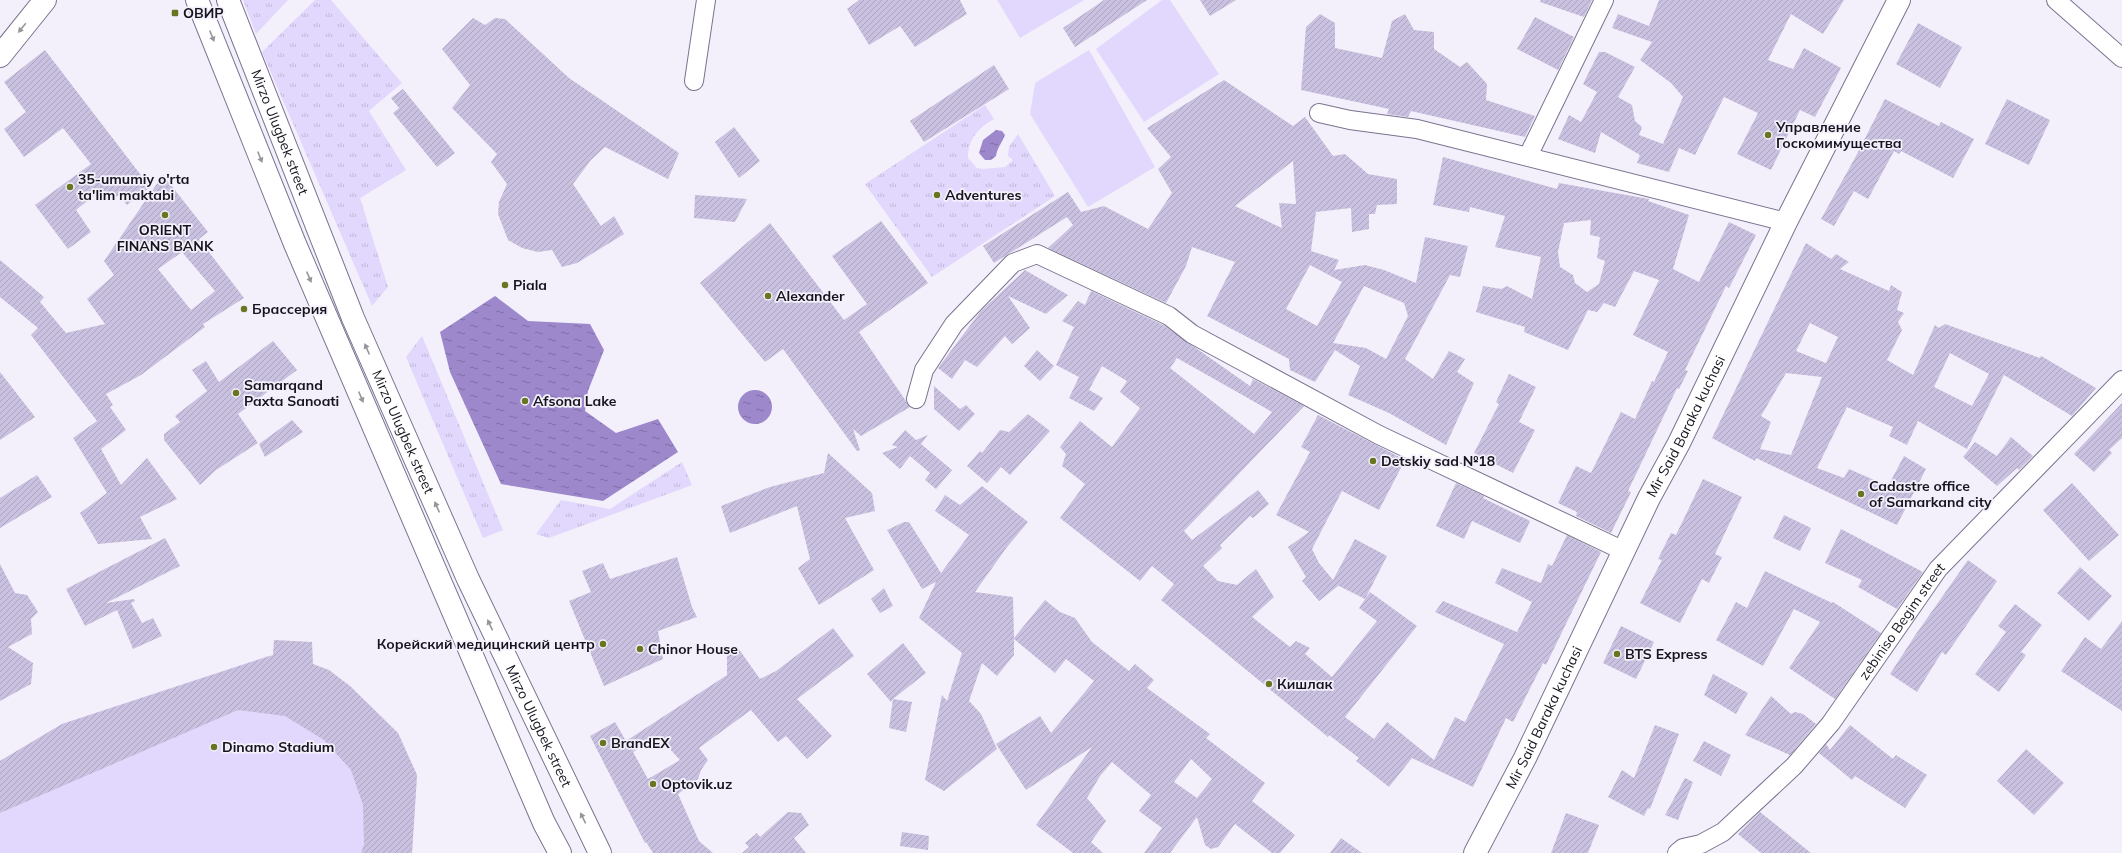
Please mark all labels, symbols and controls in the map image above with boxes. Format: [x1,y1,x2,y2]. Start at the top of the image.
place label: ОВИР [183,4,224,22]
marker: ОВИР [170,8,180,18]
one-way arrow [18,22,27,33]
one-way arrow [209,31,215,43]
street label: Mirzo Ulugbek street [247,67,313,198]
place label: Управление Госкомимущества [1775,118,1902,152]
marker: Управление Госкомимущества [1763,130,1773,140]
one-way arrow [258,151,264,163]
place label: 35-umumiy o'rta ta'lim maktabi [78,170,189,204]
marker: 35-umumiy o'rta ta'lim maktabi [65,182,75,192]
place label: Adventures [945,186,1021,204]
marker: Adventures [932,190,942,200]
marker: ORIENT FINANS BANK [160,210,170,220]
place label: ORIENT FINANS BANK [117,221,214,255]
one-way arrow [307,272,313,284]
place label: Piala [513,276,547,294]
marker: Piala [500,280,510,290]
place label: Alexander [776,287,845,305]
marker: Alexander [763,291,773,301]
place label: Брассерия [252,300,327,318]
marker: Брассерия [239,304,249,314]
one-way arrow [364,344,370,355]
street label: Mir Said Baraka kuchasi [1642,353,1729,500]
street label: Mirzo Ulugbek street [368,367,438,496]
place label: Samarqand Paxta Sanoati [244,376,339,410]
marker: Samarqand Paxta Sanoati [231,388,241,398]
one-way arrow [358,391,364,403]
place label: Afsona Lake [533,392,617,410]
marker: Afsona Lake [520,396,530,406]
place label: Detskiy sad №18 [1381,452,1495,470]
marker: Detskiy sad №18 [1368,456,1378,466]
place label: Cadastre office of Samarkand city [1869,477,1992,511]
marker: Cadastre office of Samarkand city [1856,489,1866,499]
one-way arrow [434,501,440,512]
street label: zebiniso Begim street [1855,559,1949,683]
one-way arrow [487,619,493,631]
place label: Корейский медицинский центр [377,635,595,653]
marker: Корейский медицинский центр [598,639,608,649]
place label: Chinor House [648,640,738,658]
street label: Mir Said Baraka kuchasi [1501,643,1586,792]
marker: Chinor House [635,644,645,654]
place label: BTS Express [1625,645,1708,663]
marker: BTS Express [1612,649,1622,659]
street label: Mirzo Ulugbek street [502,662,576,790]
place label: Кишлак [1277,675,1334,693]
marker: Кишлак [1264,679,1274,689]
place label: BrandEX [611,734,670,752]
place label: Dinamo Stadium [222,738,334,756]
marker: BrandEX [598,738,608,748]
marker: Dinamo Stadium [209,742,219,752]
place label: Optovik.uz [661,775,732,793]
marker: Optovik.uz [648,779,658,789]
one-way arrow [580,812,586,824]

